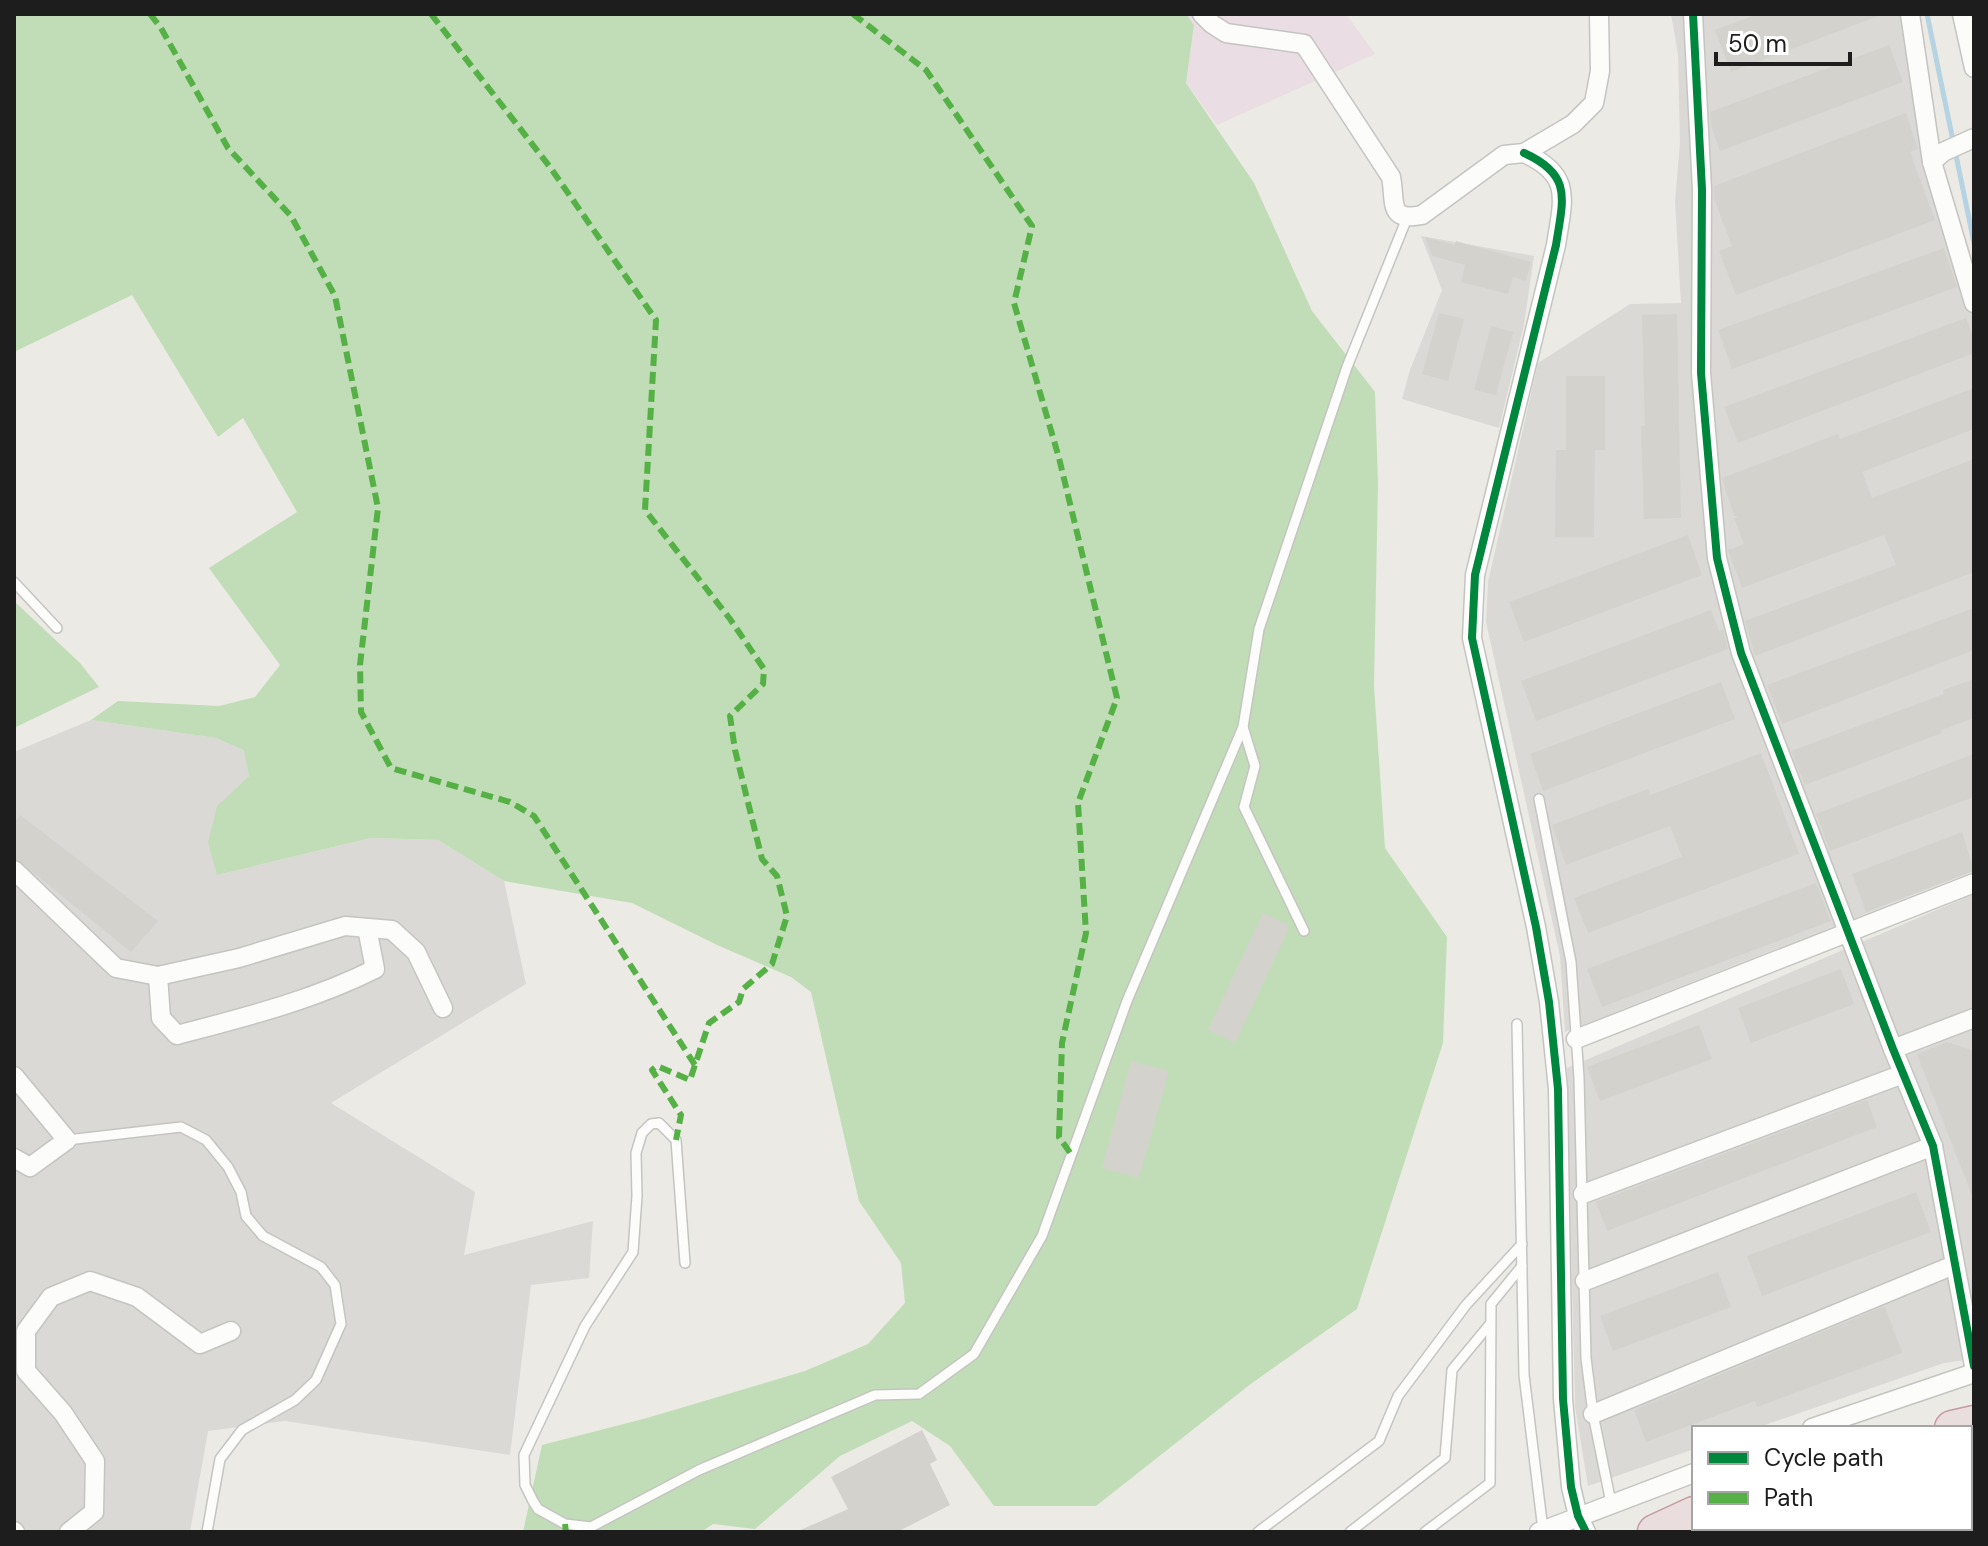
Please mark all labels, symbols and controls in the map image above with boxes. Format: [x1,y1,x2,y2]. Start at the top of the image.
scale bar [1716,16,1850,66]
text: 50 m [1728,28,1787,59]
legend [1692,1426,1972,1530]
text: Cycle path [1764,1442,1883,1473]
text: Path [1764,1482,1813,1513]

